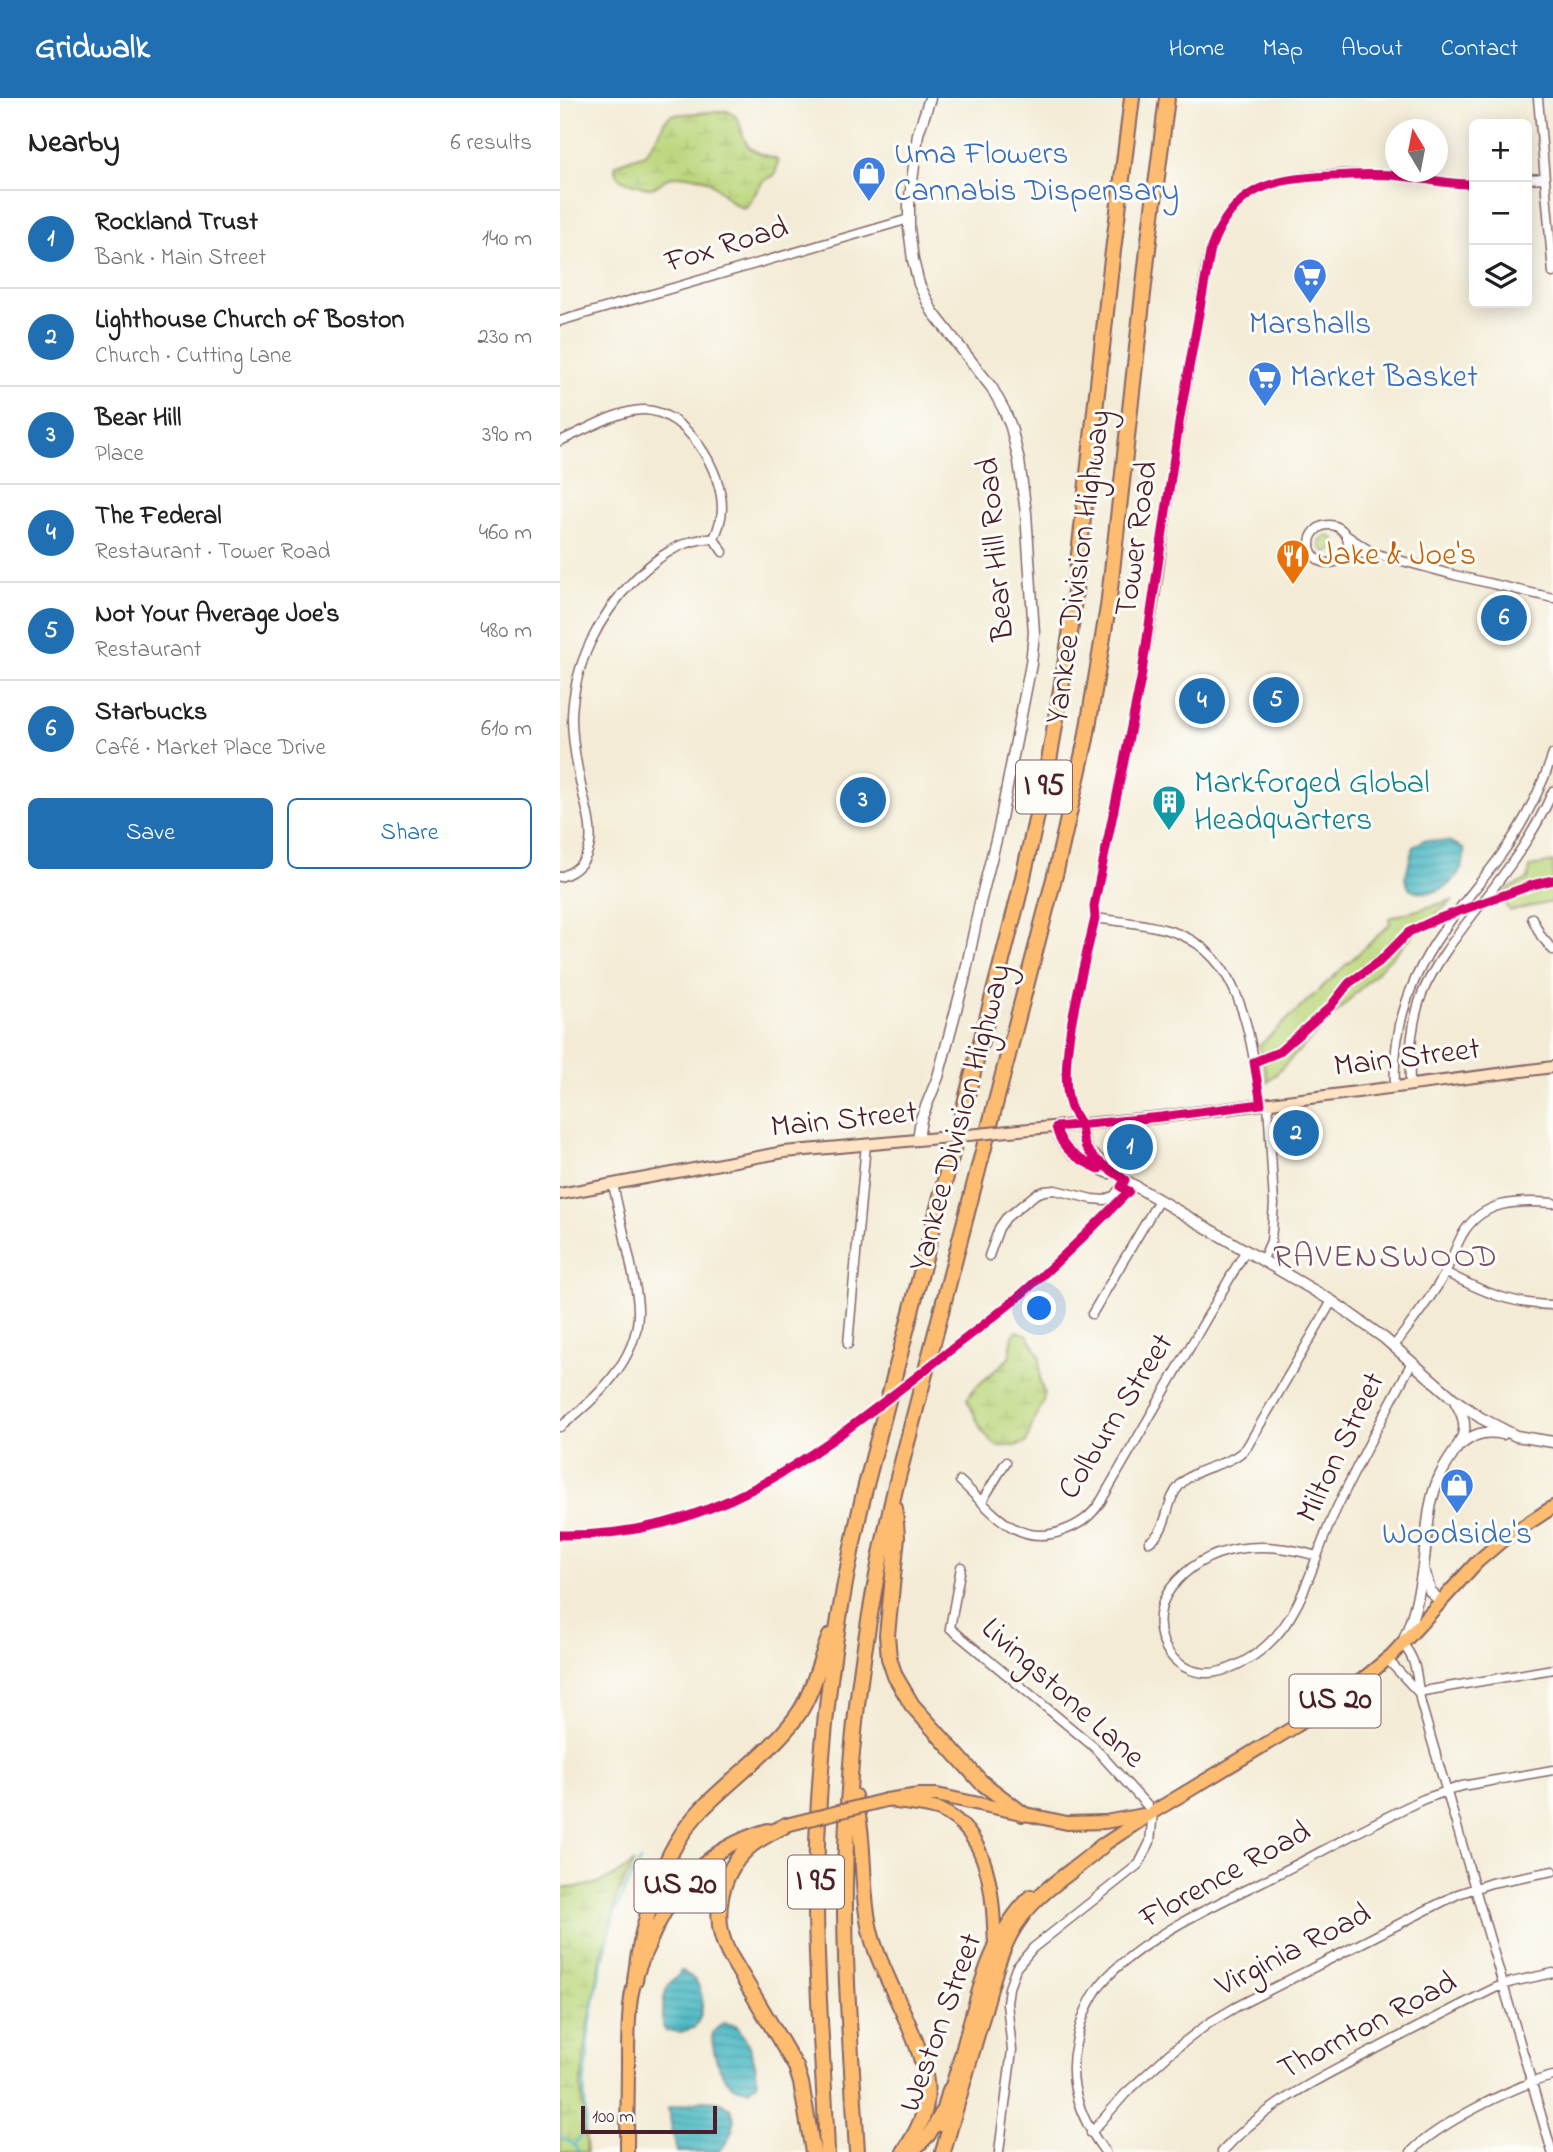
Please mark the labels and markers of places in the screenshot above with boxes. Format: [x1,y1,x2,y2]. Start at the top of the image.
place label: Uma Flowers Cannabis Dispensary [894,132,1179,216]
shop icon: Uma Flowers Cannabis Dispensary [850,154,888,203]
supermarket icon: Marshalls [1291,256,1329,305]
place label: Marshalls [1249,302,1371,349]
place label: Market Basket [1290,355,1478,402]
supermarket icon: Market Basket [1246,359,1284,408]
place label: Jake & Joe's [1318,533,1476,580]
restaurant icon: Jake & Joe's [1274,537,1312,586]
pin: 6 [1481,592,1527,644]
pin: 5 [1253,674,1299,726]
pin: 4 [1179,675,1225,727]
place label: Markforged Global Headquarters [1194,761,1430,845]
pin: 3 [840,774,886,826]
building icon: Markforged Global Headquarters [1150,783,1188,832]
pin: 2 [1273,1107,1319,1159]
pin: 1 [1107,1121,1153,1173]
shop icon: Woodside's [1438,1466,1476,1515]
place label: Woodside's [1382,1512,1532,1559]

